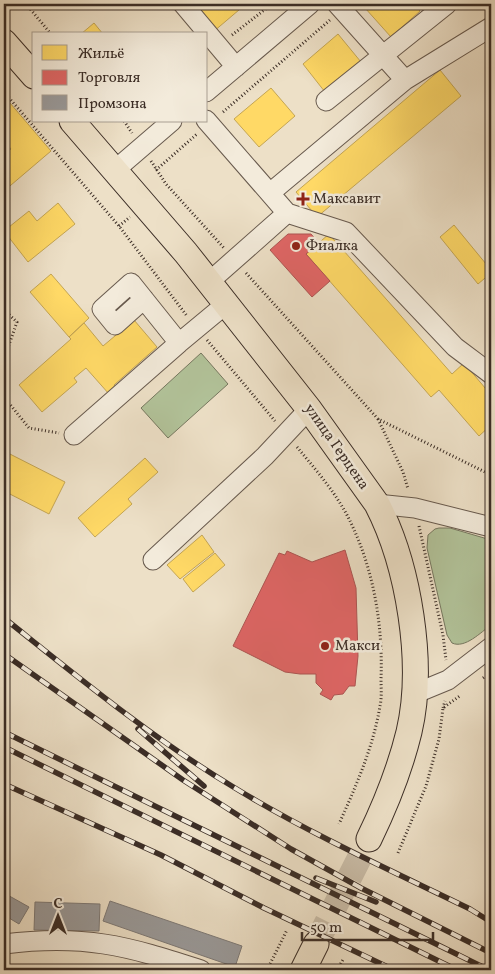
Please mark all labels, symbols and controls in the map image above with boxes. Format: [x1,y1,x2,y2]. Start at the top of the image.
legend [32,32,208,122]
text: Жильё [78,44,124,65]
text: Торговля [78,68,140,89]
text: Промзона [78,94,147,115]
place label: Максавит [313,189,381,210]
marker: Максавит [297,193,309,205]
place label: Фиалка [306,236,358,257]
marker: Фиалка [290,240,302,252]
street label: улица Герцена [298,400,374,494]
place label: Макси [335,636,380,657]
marker: Макси [319,640,331,652]
north arrow [32,892,82,942]
text: С [53,895,63,914]
scale bar [302,909,434,941]
text: 50 m [310,918,342,939]

